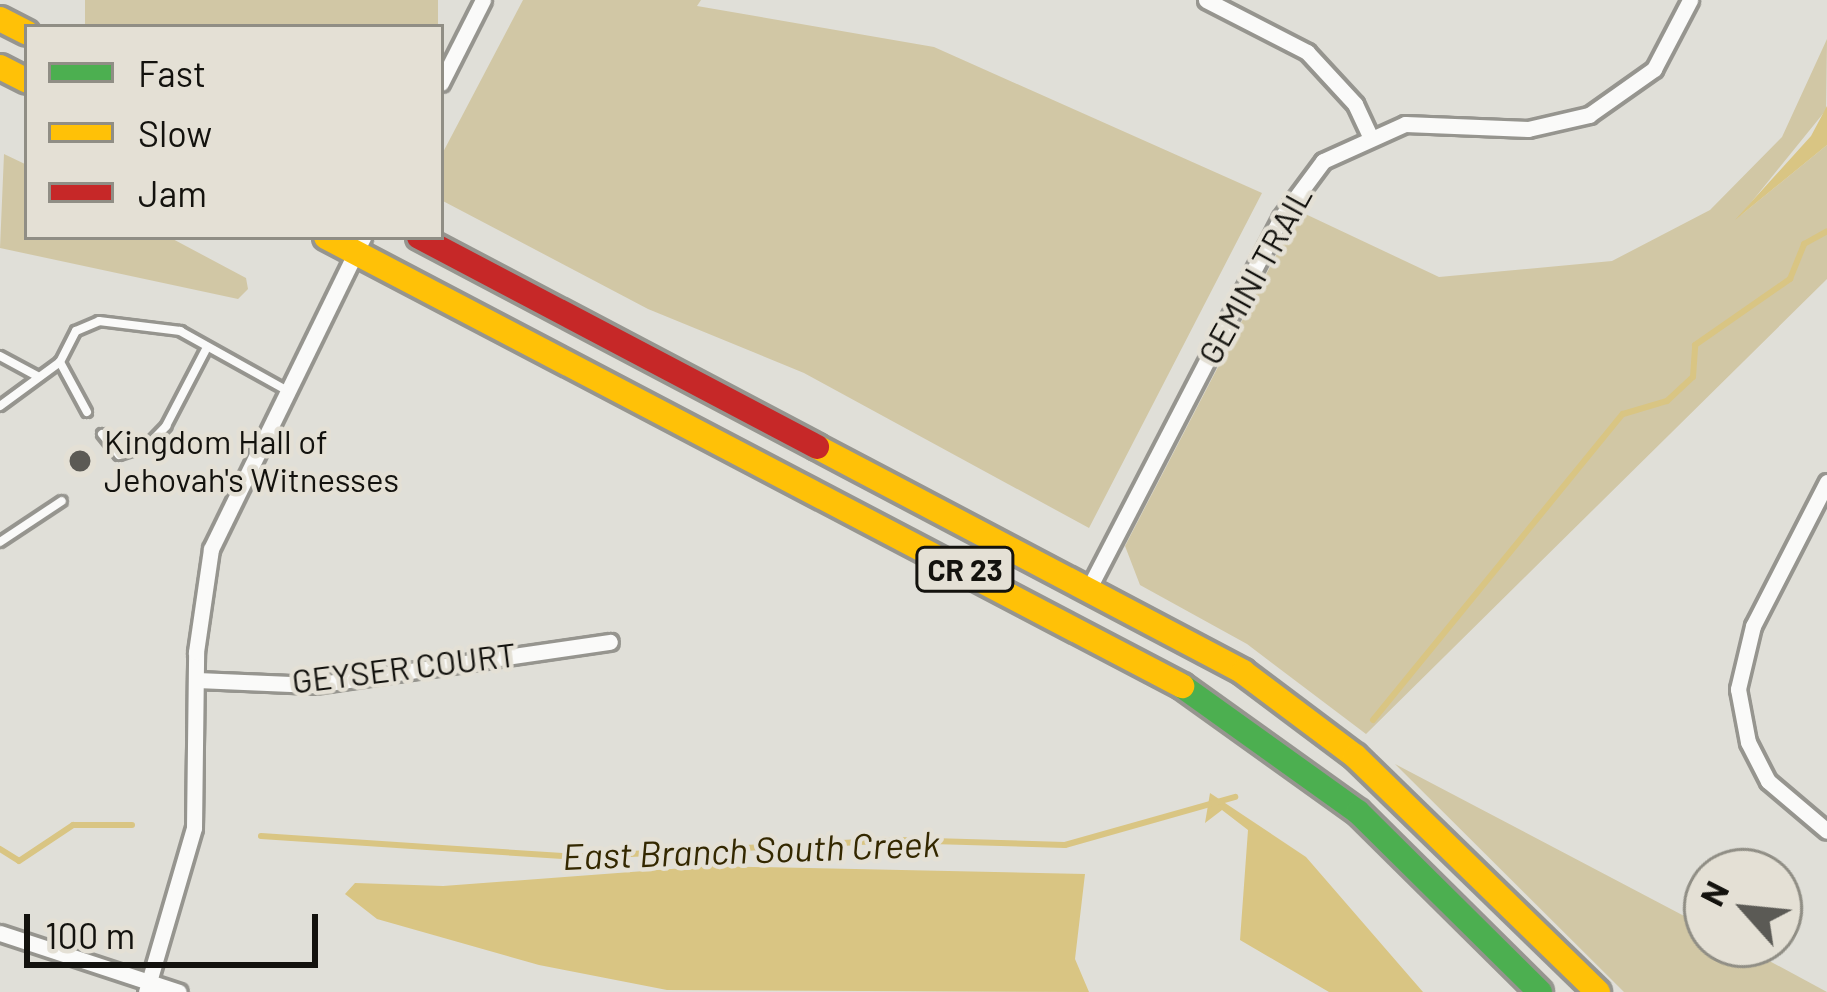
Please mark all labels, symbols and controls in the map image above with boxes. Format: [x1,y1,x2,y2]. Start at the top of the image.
legend [24,24,444,240]
text: Fast [138,51,206,94]
text: Slow [138,111,212,154]
text: Jam [138,171,207,214]
street label: GEMINI TRAIL [1190,179,1320,371]
place label: Kingdom Hall of Jehovah's Witnesses [104,422,399,500]
marker: Kingdom Hall of Jehovah's Witnesses [67,448,93,474]
road number: CR 23 [914,545,1016,593]
street label: GEYSER COURT [290,635,518,701]
water label: East Branch South Creek [562,821,940,877]
north arrow [1683,848,1803,968]
text: N [1691,874,1736,912]
scale bar [30,890,324,964]
text: 100 m [45,913,135,956]

